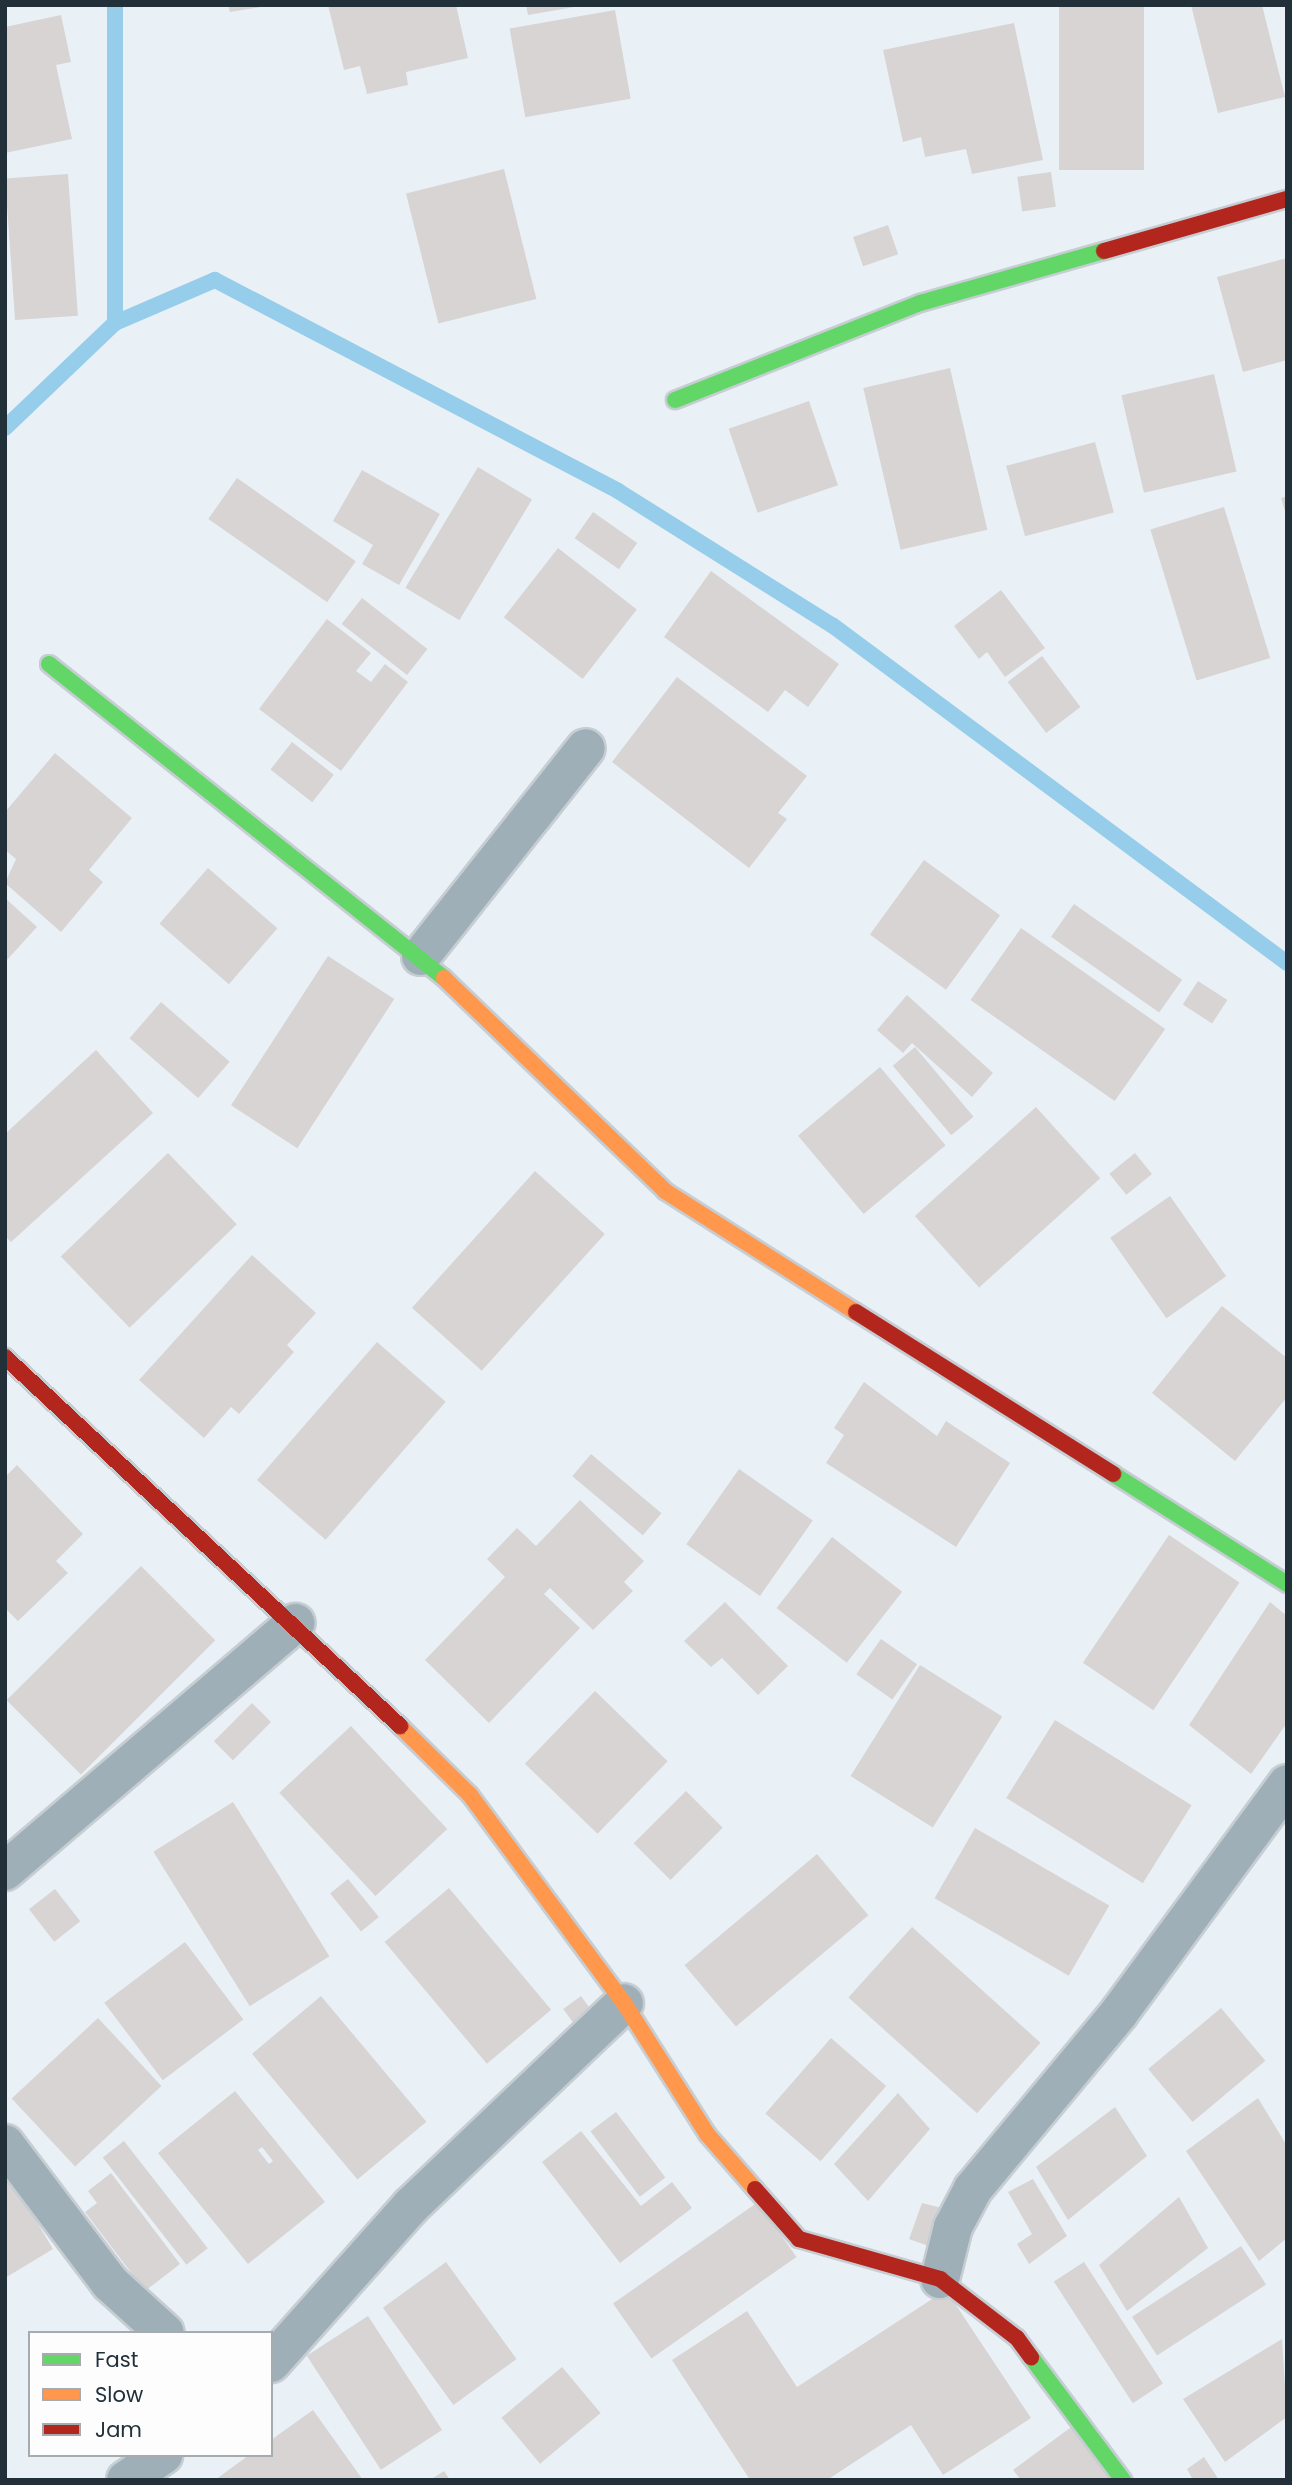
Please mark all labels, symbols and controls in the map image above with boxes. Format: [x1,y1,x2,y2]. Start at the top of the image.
legend [28,2331,273,2457]
text: Fast [95,2345,138,2374]
text: Slow [95,2380,143,2409]
text: Jam [95,2415,142,2444]

